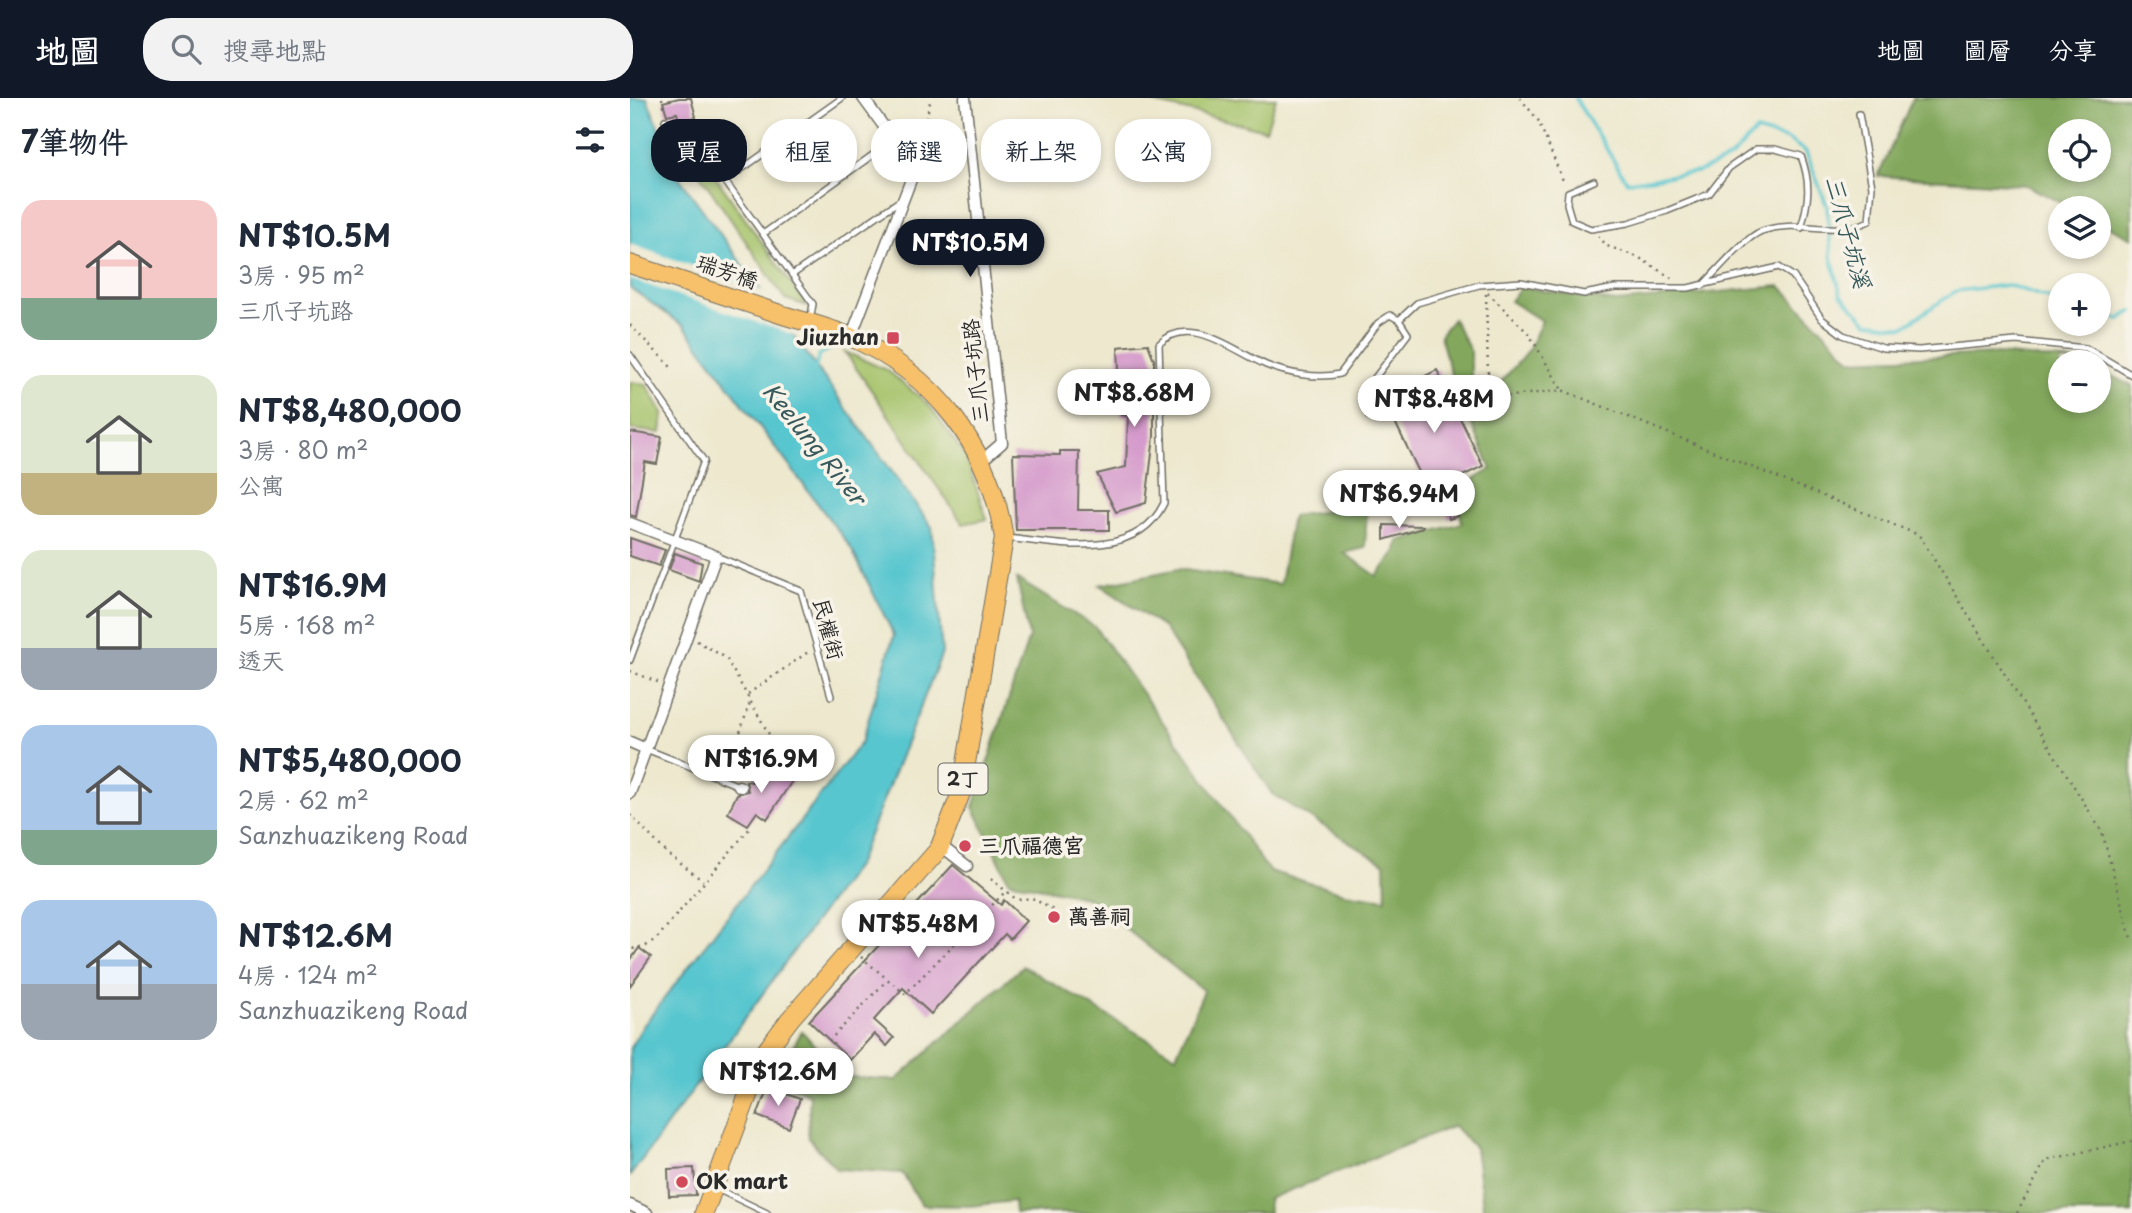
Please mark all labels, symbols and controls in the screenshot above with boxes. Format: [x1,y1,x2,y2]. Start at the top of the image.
search box [143,18,633,81]
text: 地圖 [35,24,101,74]
icon: search [167,30,205,68]
text: 搜尋地點 [223,30,327,69]
text: 地圖 [1877,31,1925,67]
text: 圖層 [1963,31,2011,67]
text: 分享 [2049,31,2097,67]
text: 7筆物件 [21,118,128,163]
chip: 買屋 [651,119,747,182]
chip: 租屋 [761,119,857,182]
chip: 篩選 [871,119,967,182]
chip: 新上架 [981,119,1101,182]
chip: 公寓 [1115,119,1211,182]
map controls [2048,119,2111,413]
button: locate [2048,119,2111,182]
icon: filters [571,121,609,159]
water label: 三爪子坑溪 [1818,172,1882,294]
button: layers [2048,196,2111,259]
text: NT$10.5M [238,212,391,257]
pin: NT$10.5M [898,220,1042,279]
text: NT$10.5M [911,224,1029,259]
icon: home [77,228,161,312]
street label: 瑞芳橋 [693,245,763,295]
text: 3房 · 95 m² [238,257,365,292]
button: + [2048,273,2111,336]
text: 三爪子坑路 [238,292,353,327]
street label: 三爪子坑路 [953,317,995,425]
place label: Jiuzhan [796,320,879,352]
marker: Jiuzhan [885,330,901,346]
button: − [2048,350,2111,413]
pin: NT$8.68M [1062,370,1206,429]
water label: Keelung River [755,374,878,514]
text: NT$8.68M [1073,374,1195,409]
pin: NT$8.48M [1362,376,1506,435]
text: NT$8.48M [1374,380,1494,415]
text: NT$8,480,000 [238,387,462,432]
icon: home [77,403,161,487]
text: 3房 · 80 m² [238,432,368,467]
text: 公寓 [238,467,284,502]
pin: NT$6.94M [1327,470,1471,530]
text: NT$6.94M [1339,475,1459,510]
text: NT$16.9M [238,562,388,607]
icon: home [77,578,161,662]
street label: 民權街 [806,594,854,663]
text: 5房 · 168 m² [238,607,376,642]
text: 透天 [238,642,284,677]
pin: NT$16.9M [689,736,833,795]
text: NT$5,480,000 [238,737,462,782]
text: NT$16.9M [704,740,818,775]
icon: home [77,753,161,837]
road number: 2丁 [938,764,988,794]
text: 2房 · 62 m² [238,782,369,817]
text: Sanzhuazikeng Road [238,817,469,852]
place label: 三爪福德宮 [979,828,1084,860]
marker: 三爪福德宮 [957,838,973,854]
place label: 萬善祠 [1068,899,1131,931]
pin: NT$5.48M [846,900,990,960]
text: NT$5.48M [858,905,978,940]
marker: 萬善祠 [1046,909,1062,925]
text: NT$12.6M [238,912,393,957]
icon: home [77,928,161,1012]
text: 4房 · 124 m² [238,957,378,992]
text: Sanzhuazikeng Road [238,992,469,1027]
pin: NT$12.6M [706,1048,850,1108]
text: NT$12.6M [719,1053,837,1088]
place label: OK mart [696,1164,788,1196]
marker: OK mart [674,1174,690,1190]

